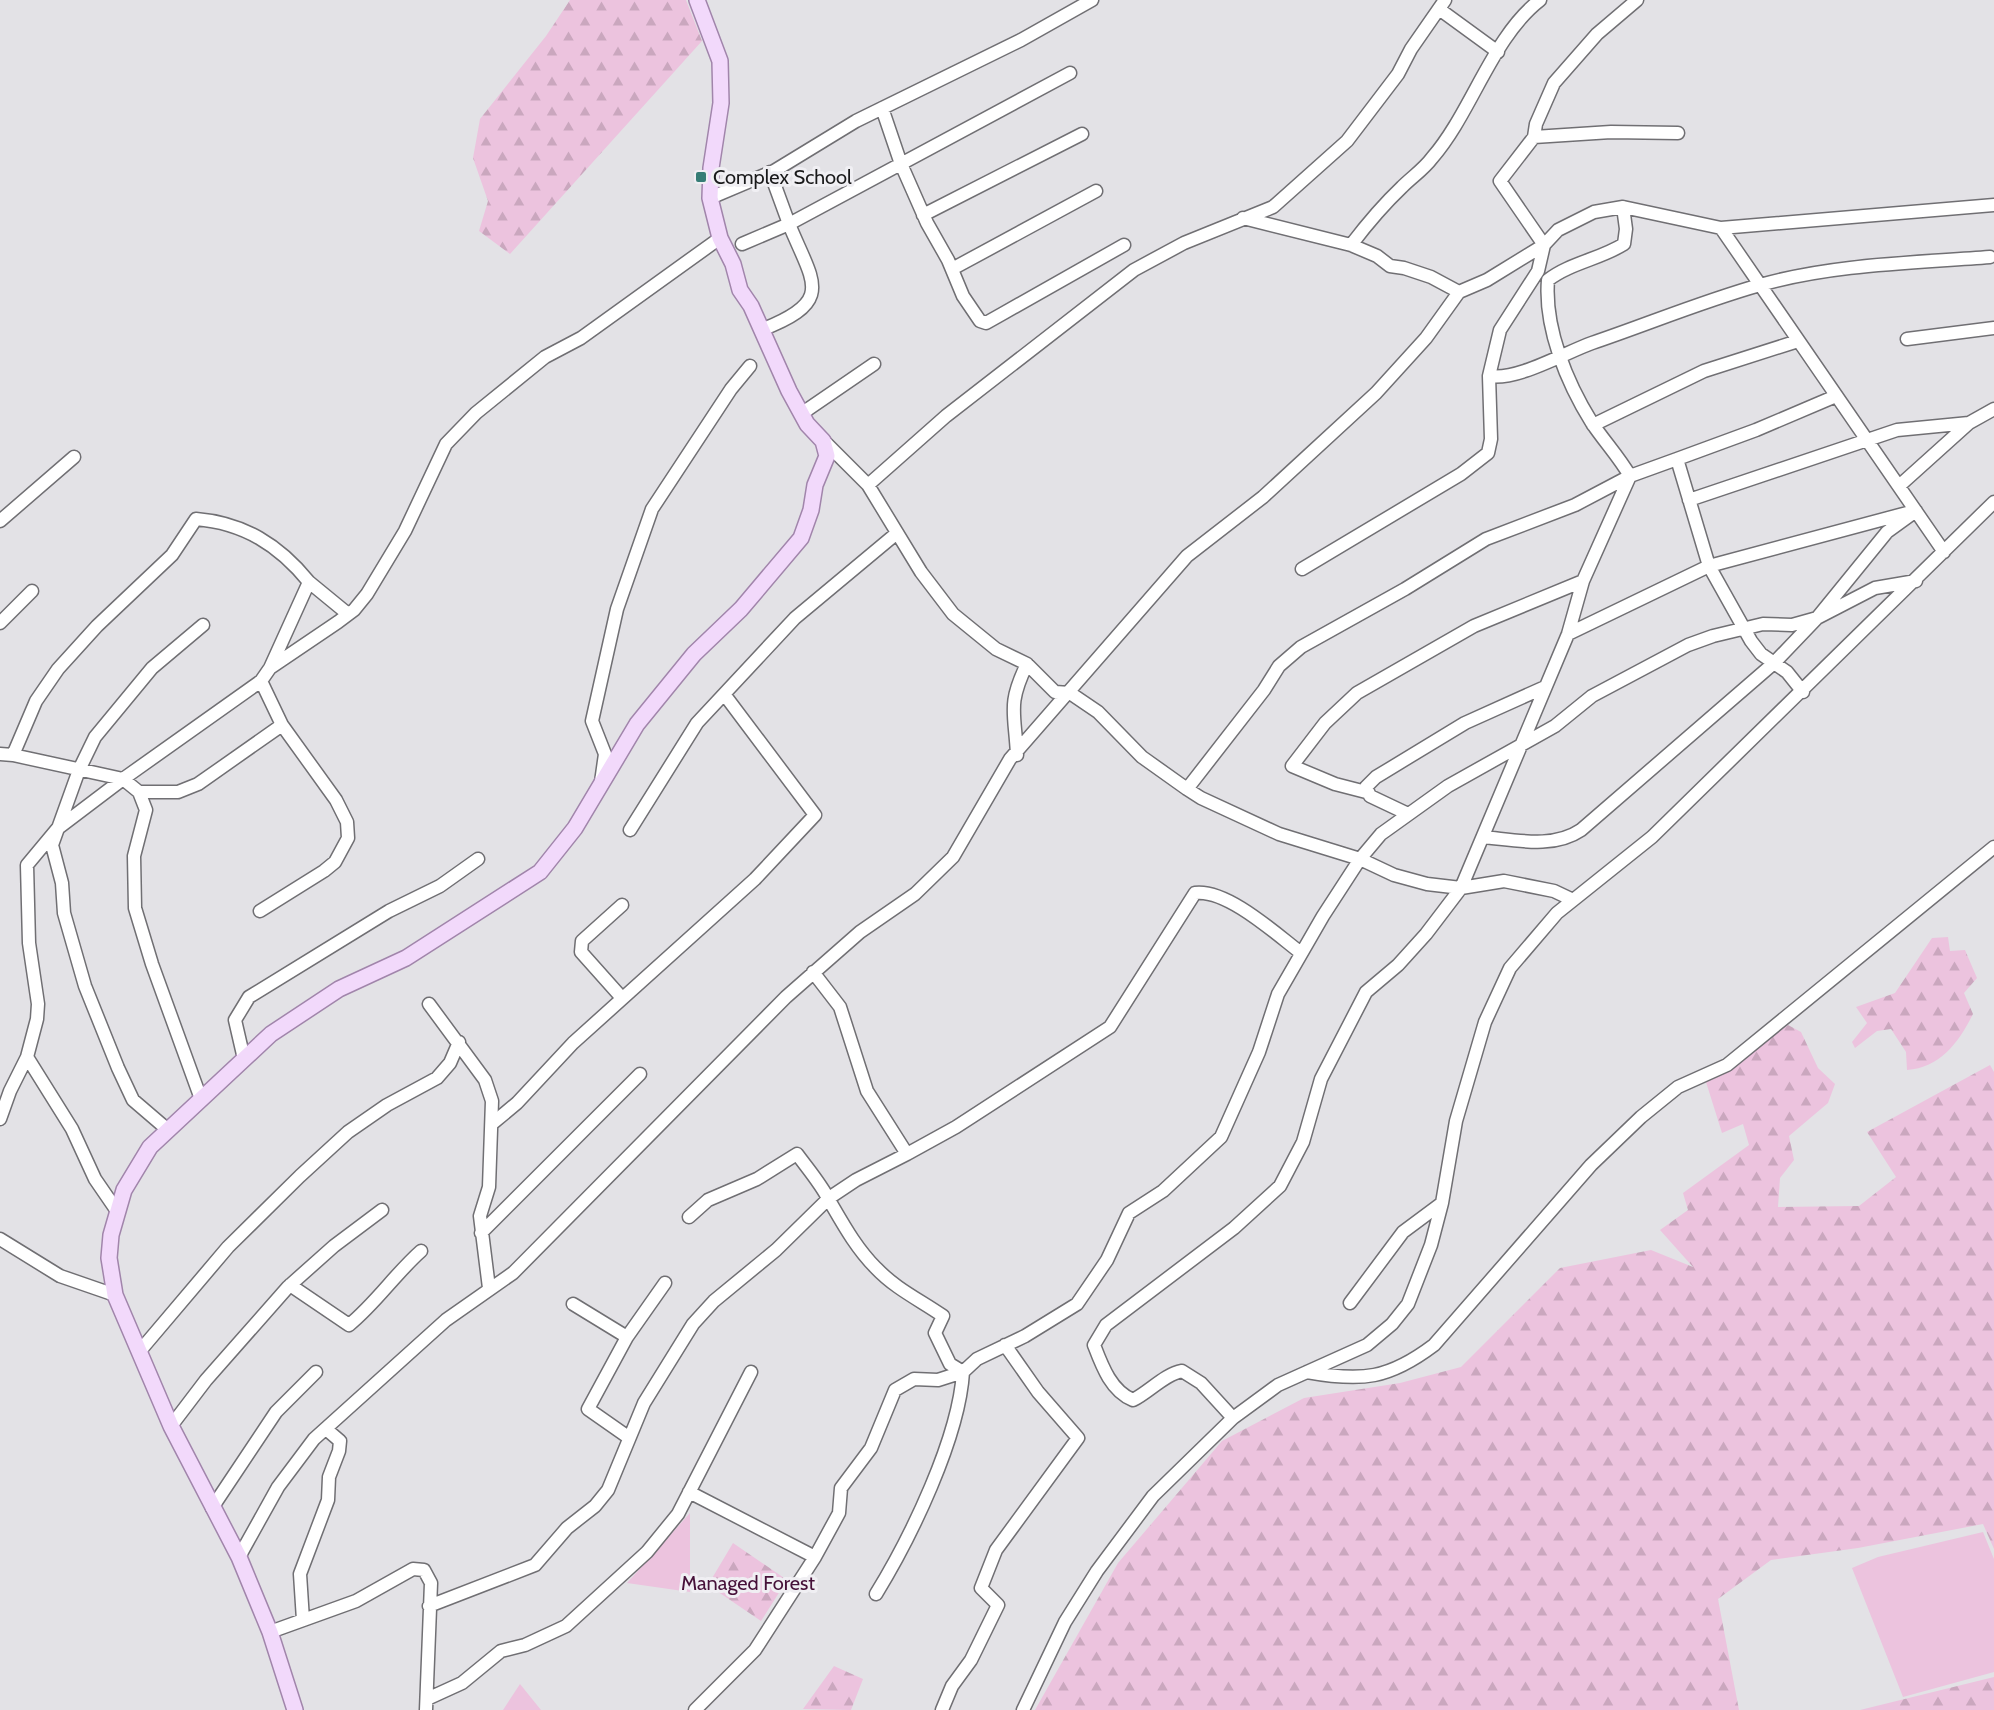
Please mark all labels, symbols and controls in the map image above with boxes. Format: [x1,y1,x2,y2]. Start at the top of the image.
place label: Complex School [713,165,852,189]
marker: Complex School [694,170,708,184]
park label: Managed Forest [681,1571,815,1595]

